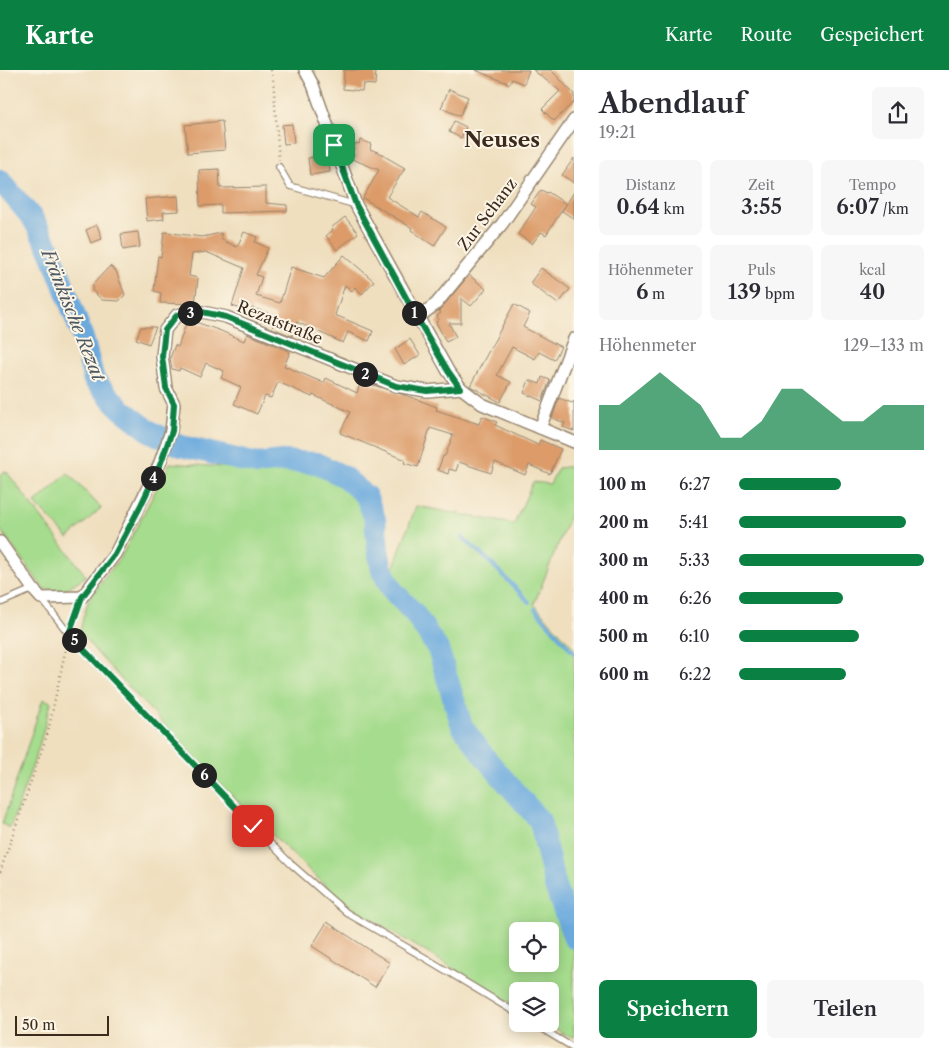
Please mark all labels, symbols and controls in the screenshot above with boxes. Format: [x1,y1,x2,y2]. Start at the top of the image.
text: Karte [25,21,94,50]
text: Karte [665,24,713,46]
text: Route [741,24,792,46]
text: Gespeichert [820,24,924,46]
text: Abendlauf [599,86,746,120]
button: share [872,87,924,139]
text: 19:21 [599,122,636,142]
pin [313,124,355,166]
district label: Neuses [464,127,540,152]
icon: arrive [320,131,348,159]
street label: Zur Schanz [453,174,521,254]
text: Distanz [626,176,675,194]
text: Zeit [748,176,775,194]
text: Tempo [849,176,896,194]
text: 0.64 [616,194,660,219]
text: 3:55 [741,194,782,219]
text: 6:07 [836,194,879,219]
text: km [660,200,685,218]
text: /km [879,200,909,218]
water label: Fränkische Rezat [36,244,110,386]
text: Höhenmeter [608,261,693,279]
text: Puls [747,261,776,279]
text: kcal [859,261,886,279]
text: 6 [636,279,648,304]
text: 139 [728,279,761,304]
text: 40 [860,279,885,304]
text: m [648,285,665,303]
text: bpm [761,285,795,303]
street label: Rezatstraße [234,296,326,348]
pin: 3 [178,300,202,326]
pin: 1 [402,300,426,326]
text: 3 [187,304,194,322]
text: 1 [411,304,418,322]
text: Höhenmeter [599,335,696,355]
text: 129–133 m [843,335,924,355]
pin: 2 [352,362,378,386]
text: 2 [361,365,370,383]
pin: 4 [140,466,166,490]
text: 4 [149,469,158,487]
text: 100 m [599,474,646,494]
text: 6:27 [679,474,710,494]
text: 200 m [599,512,649,532]
text: 5:41 [679,512,708,532]
text: 300 m [599,550,648,570]
text: 5:33 [679,550,710,570]
text: 400 m [599,588,649,608]
text: 6:26 [679,588,711,608]
text: 500 m [599,626,648,646]
text: 6:10 [679,626,710,646]
pin: 5 [62,628,86,652]
text: 5 [71,631,78,649]
text: 600 m [599,664,649,684]
text: 6:22 [679,664,711,684]
pin: 6 [192,762,216,788]
text: 6 [200,766,209,784]
pin [232,805,274,847]
icon: check [239,812,267,840]
map controls [509,922,559,1032]
button: locate [509,922,559,972]
button: Speichern [599,980,757,1038]
button: Teilen [767,980,924,1038]
button: layers [509,982,559,1032]
scale bar [15,1013,109,1036]
text: 50 m [22,1016,55,1034]

